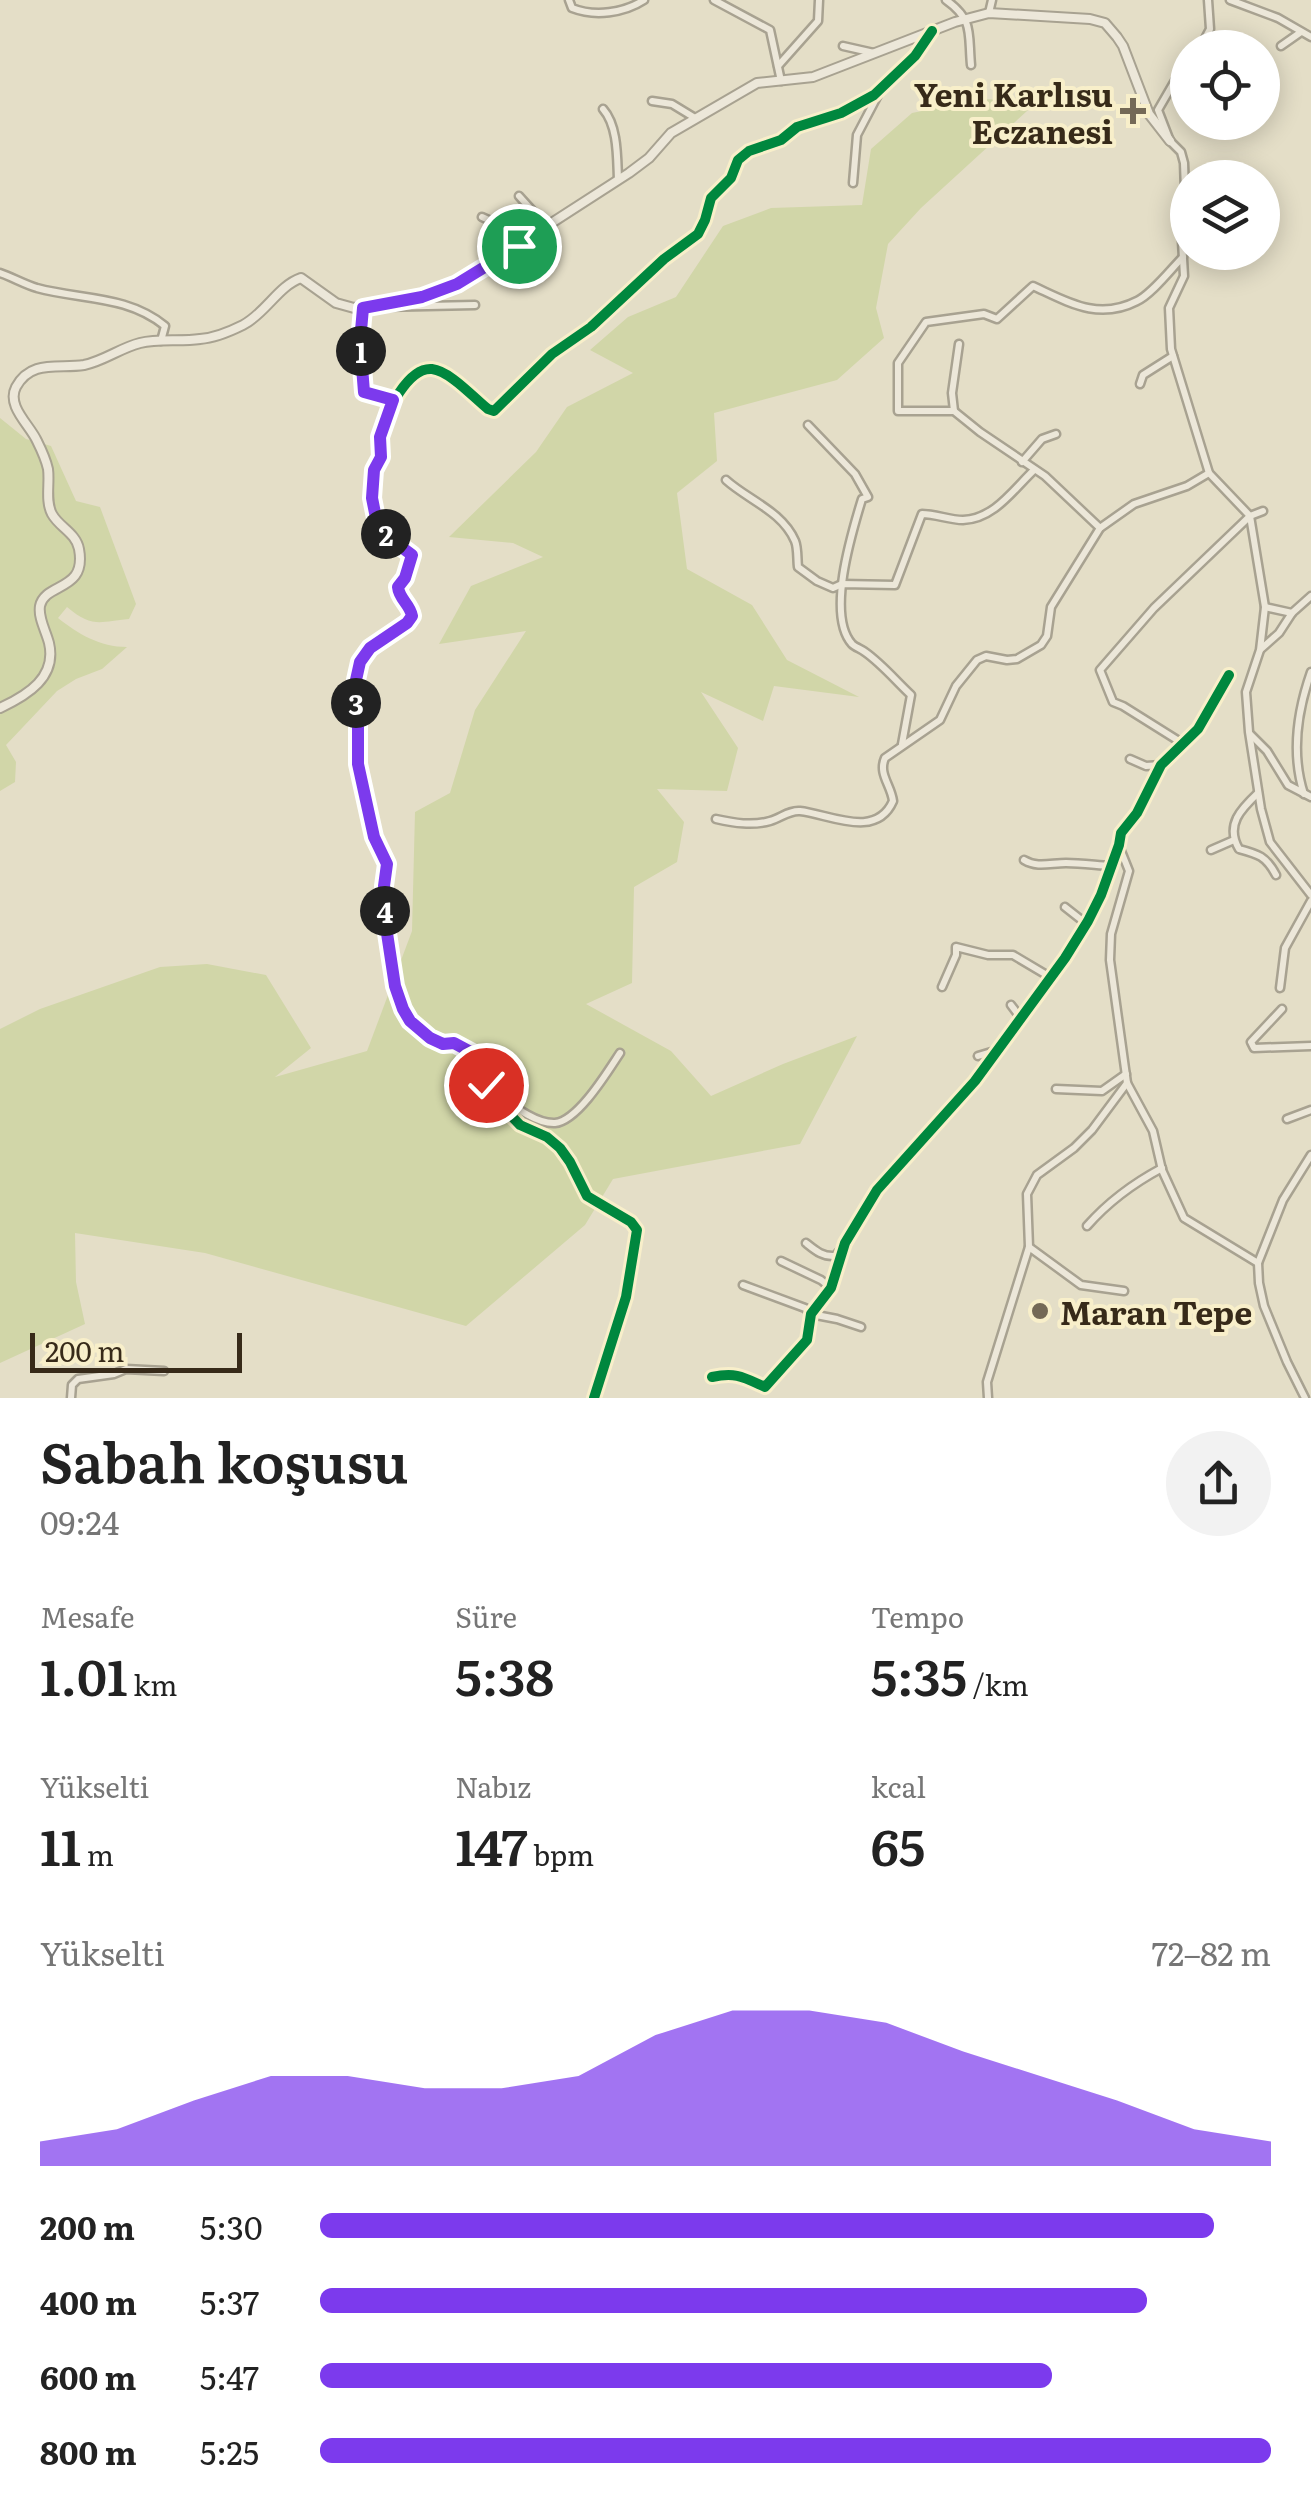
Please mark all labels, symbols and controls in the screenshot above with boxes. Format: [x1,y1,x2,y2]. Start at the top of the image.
map controls [1170,30,1280,270]
button: locate [1170,30,1280,140]
place label: Yeni Karlısu Eczanesi [914,69,1113,154]
marker: Yeni Karlısu Eczanesi [1122,100,1144,122]
button: layers [1170,160,1280,270]
pin [477,204,562,289]
icon: arrive [492,219,547,274]
pin: 1 [336,326,386,376]
text: 1 [355,330,367,372]
pin: 2 [361,509,411,559]
text: 2 [378,513,394,555]
pin: 3 [331,678,381,728]
text: 3 [348,682,364,724]
pin: 4 [360,886,410,936]
text: 4 [377,890,393,932]
pin [444,1043,529,1128]
icon: check [459,1058,514,1113]
place label: Maran Tepe [1060,1287,1252,1335]
marker: Maran Tepe [1029,1300,1051,1322]
scale bar [30,1328,242,1372]
text: 200 m [45,1329,124,1371]
text: Sabah koşusu [40,1418,409,1500]
button: share [1166,1431,1271,1536]
text: 09:24 [40,1497,119,1545]
text: Mesafe [40,1595,134,1637]
text: Süre [455,1595,517,1637]
text: Tempo [871,1595,964,1637]
text: 1.01 [40,1637,128,1711]
text: 5:38 [455,1637,554,1711]
text: 5:35 [871,1637,967,1711]
text: km [128,1663,177,1705]
text: /km [967,1663,1029,1705]
text: Yükselti [40,1765,149,1807]
text: Nabız [455,1765,531,1807]
text: kcal [871,1765,926,1807]
text: 11 [40,1807,81,1881]
text: 147 [455,1807,528,1881]
text: 65 [871,1807,925,1881]
text: m [81,1833,114,1875]
text: bpm [528,1833,594,1875]
text: Yükselti [40,1928,165,1976]
text: 72–82 m [1152,1928,1271,1976]
text: 200 m [40,2202,135,2250]
text: 5:30 [200,2202,262,2250]
text: 400 m [40,2277,137,2325]
text: 5:37 [200,2277,259,2325]
text: 600 m [40,2352,136,2400]
text: 5:47 [200,2352,259,2400]
text: 800 m [40,2427,137,2475]
text: 5:25 [200,2427,259,2475]

